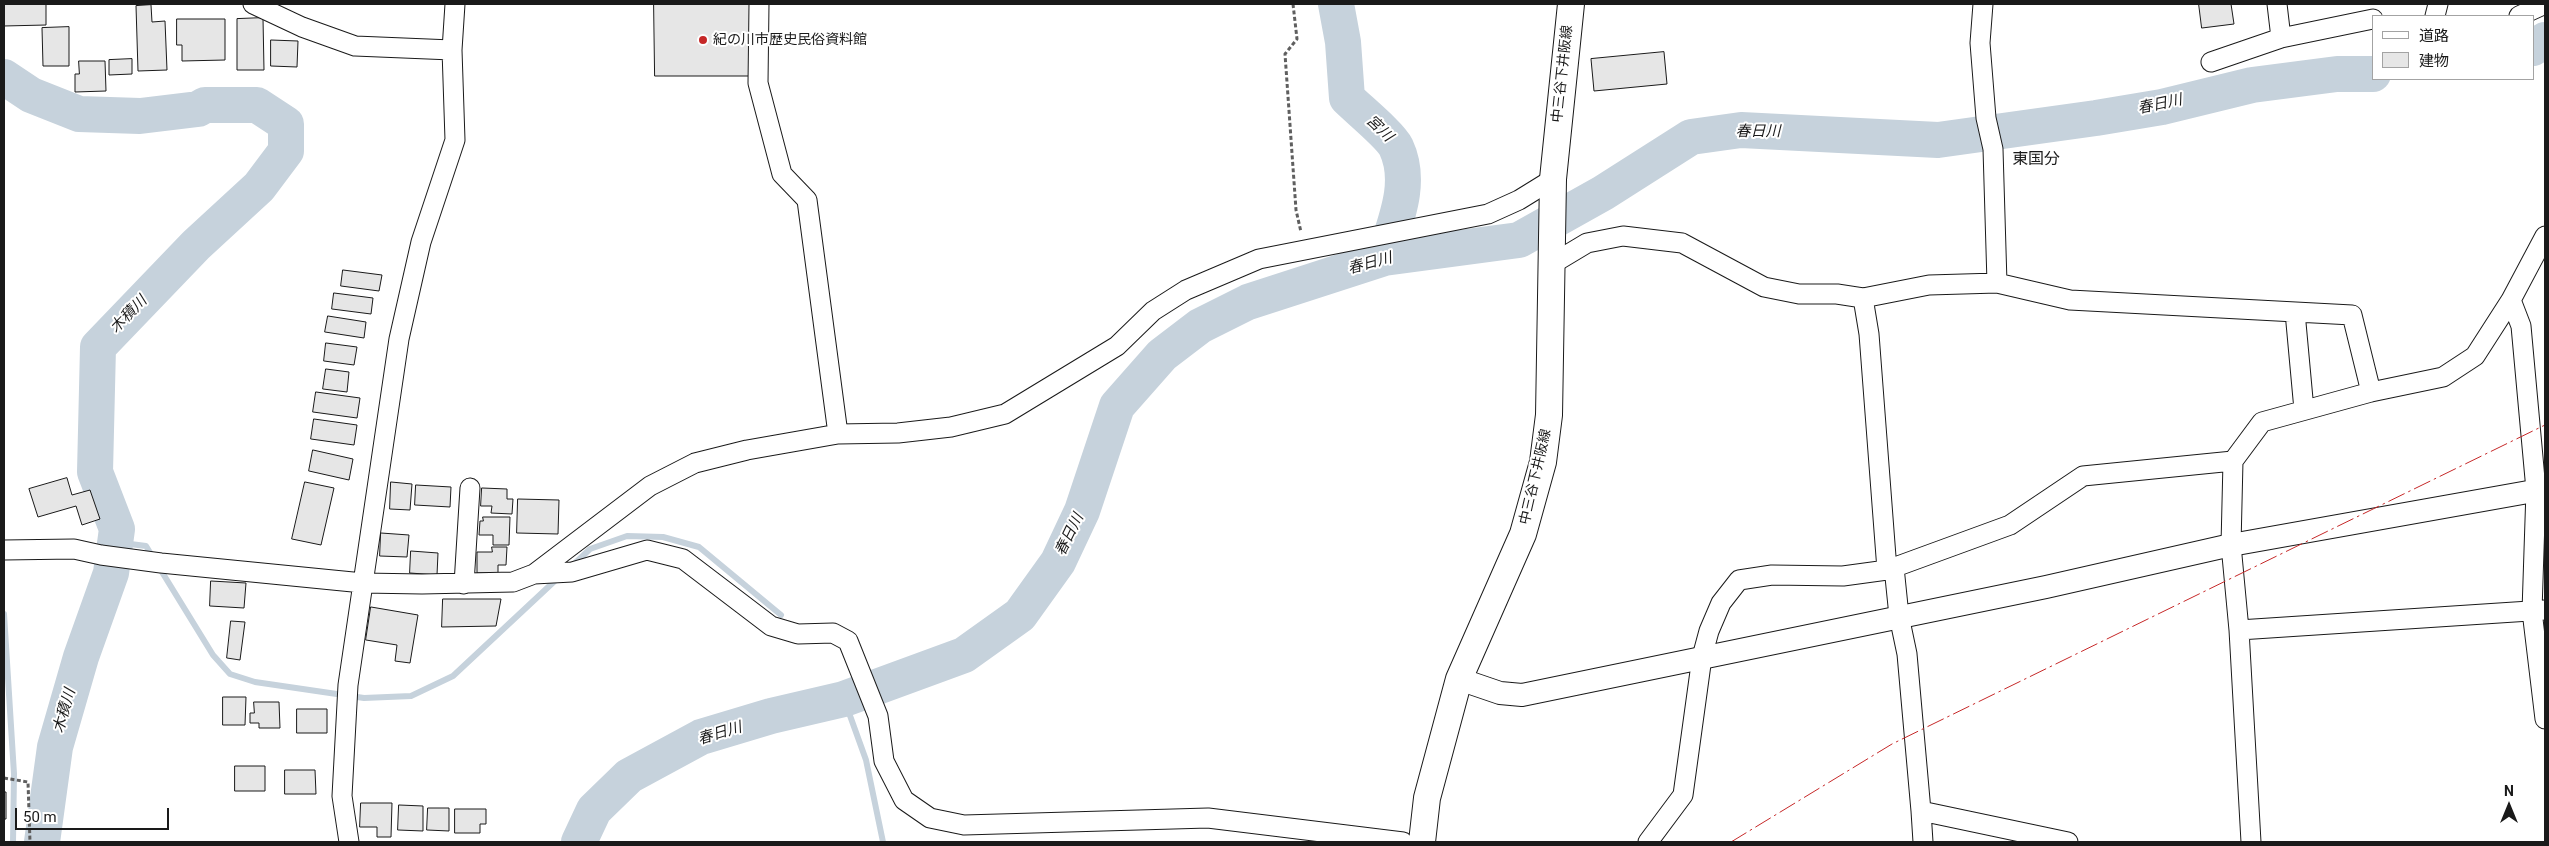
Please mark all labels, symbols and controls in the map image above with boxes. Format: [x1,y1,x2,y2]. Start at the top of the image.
legend [2372,15,2534,80]
street label: 中三谷下井阪線 [1550,24,1576,124]
text: 道路 [2419,27,2449,45]
place label: 紀の川市歴史民俗資料館 [713,32,867,48]
marker: 紀の川市歴史民俗資料館 [697,34,709,46]
text: 建物 [2419,52,2449,70]
water label: 春日川 [2136,92,2184,118]
water label: 宮川 [1362,112,1396,146]
water label: 春日川 [1736,123,1780,141]
district label: 東国分 [2012,150,2060,170]
water label: 春日川 [1346,249,1394,279]
water label: 木積川 [107,293,151,337]
street label: 中三谷下井阪線 [1517,427,1555,527]
water label: 春日川 [1052,511,1088,559]
water label: 木積川 [50,687,80,735]
water label: 春日川 [696,719,744,749]
north arrow [2484,781,2534,831]
text: N [2504,783,2514,799]
scale bar [18,798,171,830]
text: 50 m [23,808,57,826]

